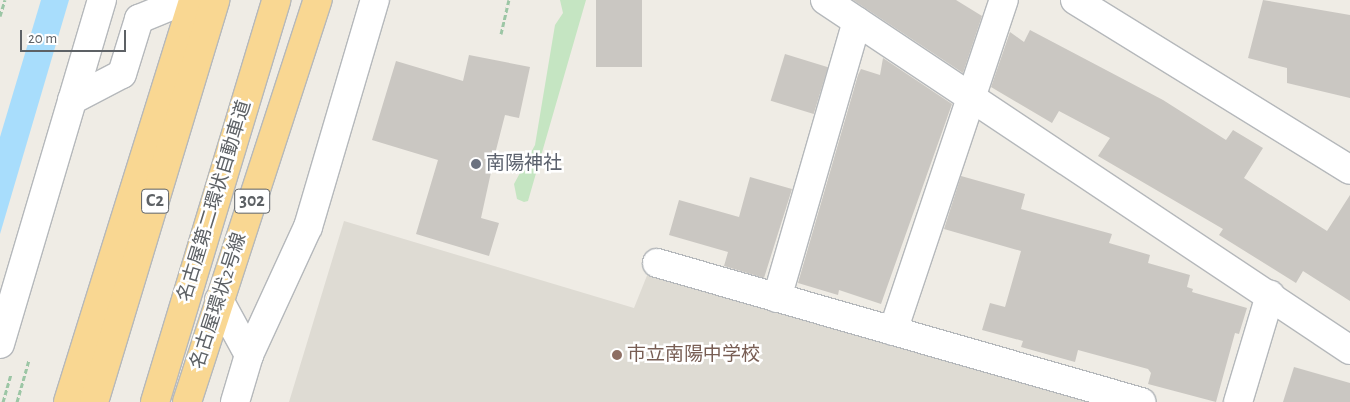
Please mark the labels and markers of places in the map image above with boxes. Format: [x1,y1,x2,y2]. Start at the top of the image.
place label: 南陽神社 [486,153,562,175]
marker: 南陽神社 [470,158,482,170]
place label: 市立南陽中学校 [627,344,760,366]
marker: 市立南陽中学校 [611,349,623,361]

